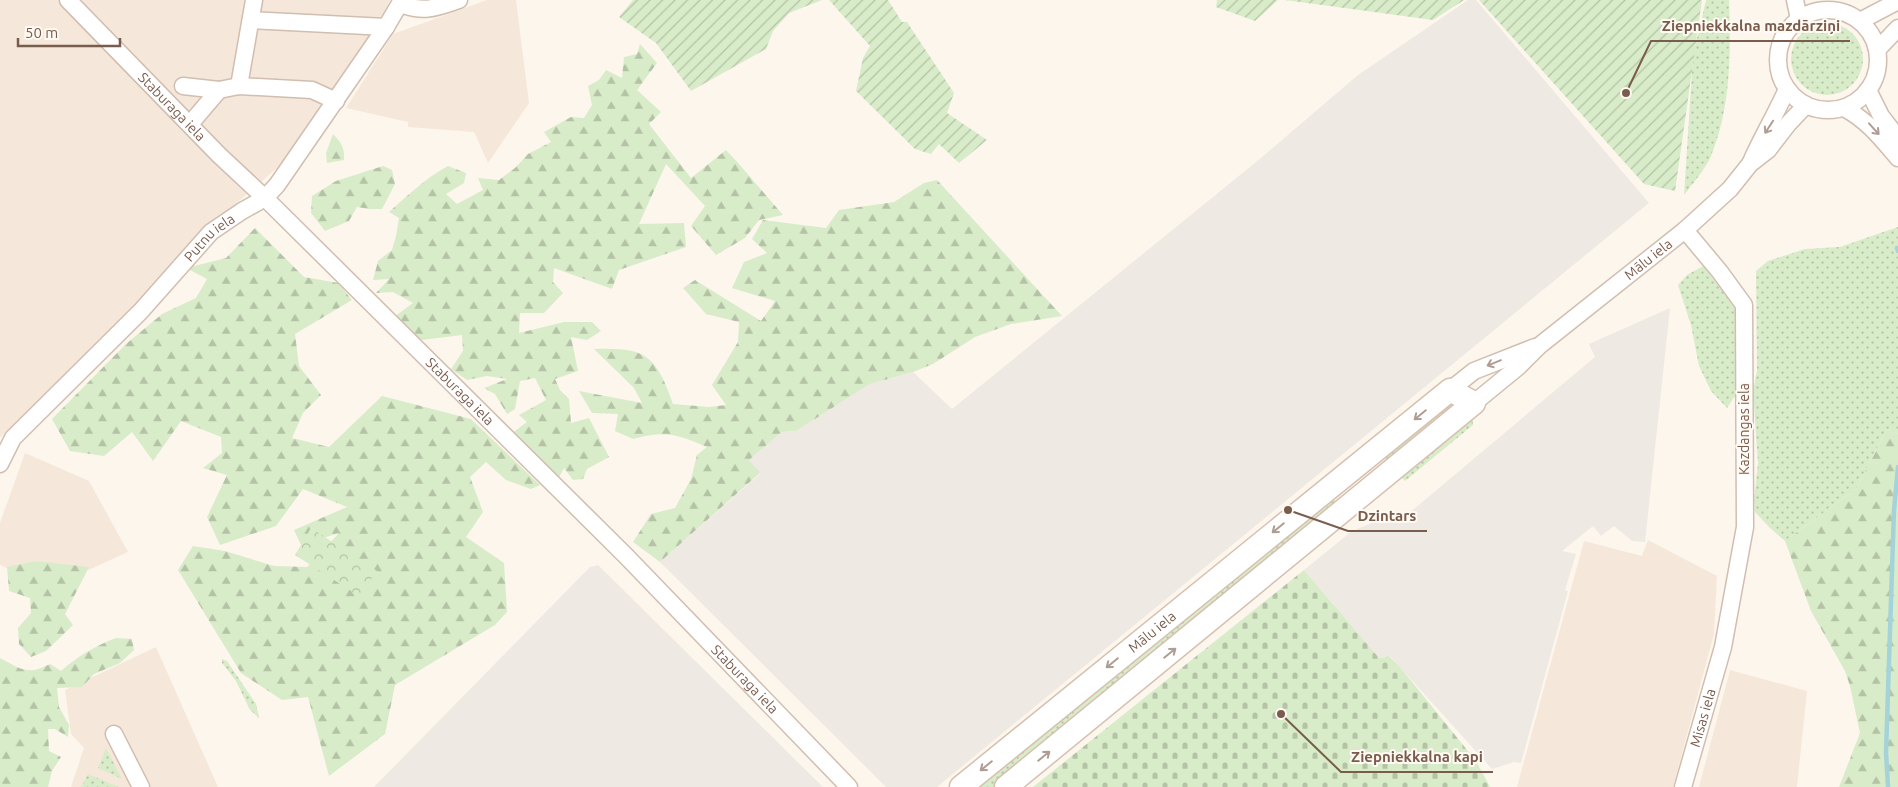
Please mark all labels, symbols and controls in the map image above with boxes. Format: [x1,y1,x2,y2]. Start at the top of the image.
callout: Ziepniekkalna mazdārziņi [1651,11,1850,41]
scale bar [18,15,120,47]
text: Ziepniekkalna mazdārziņi [1662,17,1840,34]
text: 50 m [25,24,58,41]
street label: Staburaga iela [135,69,209,144]
one-way arrow [1763,119,1773,133]
one-way arrow [1868,123,1880,136]
street label: Putnu iela [181,210,238,265]
street label: Mālu iela [1621,235,1675,283]
street label: Staburaga iela [423,354,497,428]
one-way arrow [1487,358,1502,368]
street label: Kazdangas iela [1736,383,1752,475]
one-way arrow [1414,410,1427,421]
callout: Dzintars [1348,501,1427,531]
text: Dzintars [1358,507,1416,524]
one-way arrow [1272,522,1285,533]
street label: Mālu iela [1125,608,1179,656]
street label: Staburaga iela [708,642,782,717]
one-way arrow [1163,648,1176,659]
one-way arrow [1105,658,1118,669]
street label: Misas iela [1687,687,1719,749]
callout: Ziepniekkalna kapi [1341,742,1493,772]
text: Ziepniekkalna kapi [1351,748,1483,765]
one-way arrow [1037,751,1050,762]
one-way arrow [980,761,993,772]

